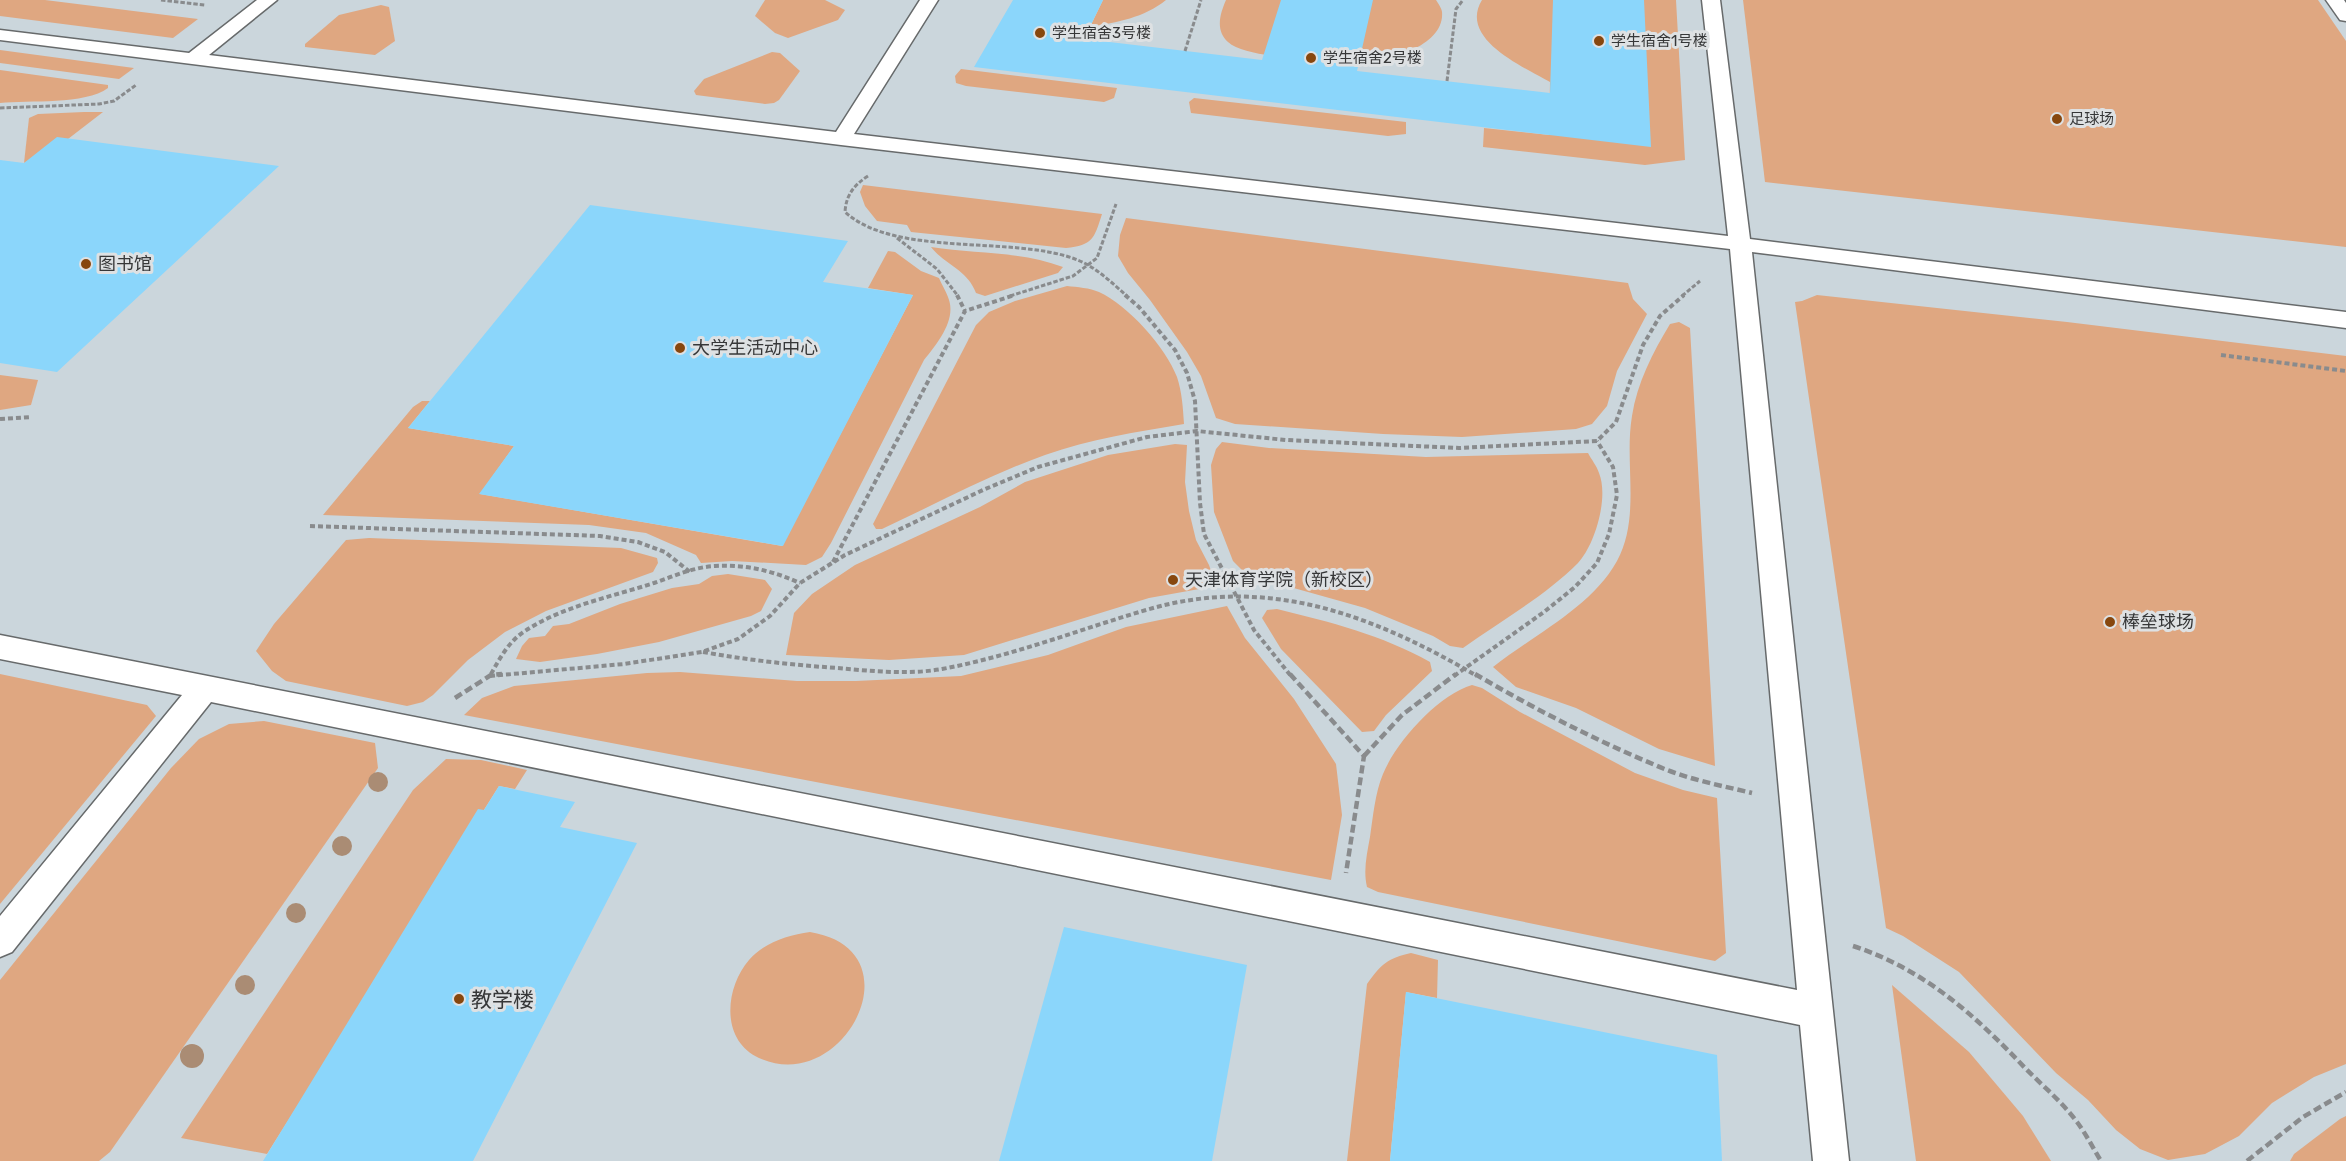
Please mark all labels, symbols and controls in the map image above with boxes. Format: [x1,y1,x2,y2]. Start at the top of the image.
place label: 学生宿舍3号楼 [1052,24,1151,42]
marker: 学生宿舍3号楼 [1033,26,1047,40]
place label: 学生宿舍1号楼 [1611,32,1707,50]
marker: 学生宿舍1号楼 [1592,34,1606,48]
place label: 学生宿舍2号楼 [1323,49,1422,67]
marker: 学生宿舍2号楼 [1304,51,1318,65]
place label: 足球场 [2069,110,2114,128]
marker: 足球场 [2050,112,2064,126]
place label: 图书馆 [98,253,152,275]
marker: 图书馆 [79,257,93,271]
place label: 大学生活动中心 [692,337,818,359]
marker: 大学生活动中心 [673,341,687,355]
place label: 天津体育学院（新校区） [1185,569,1383,591]
marker: 天津体育学院（新校区） [1166,573,1180,587]
place label: 棒垒球场 [2122,611,2194,633]
marker: 棒垒球场 [2103,615,2117,629]
place label: 教学楼 [471,987,534,1012]
marker: 教学楼 [452,992,466,1006]

